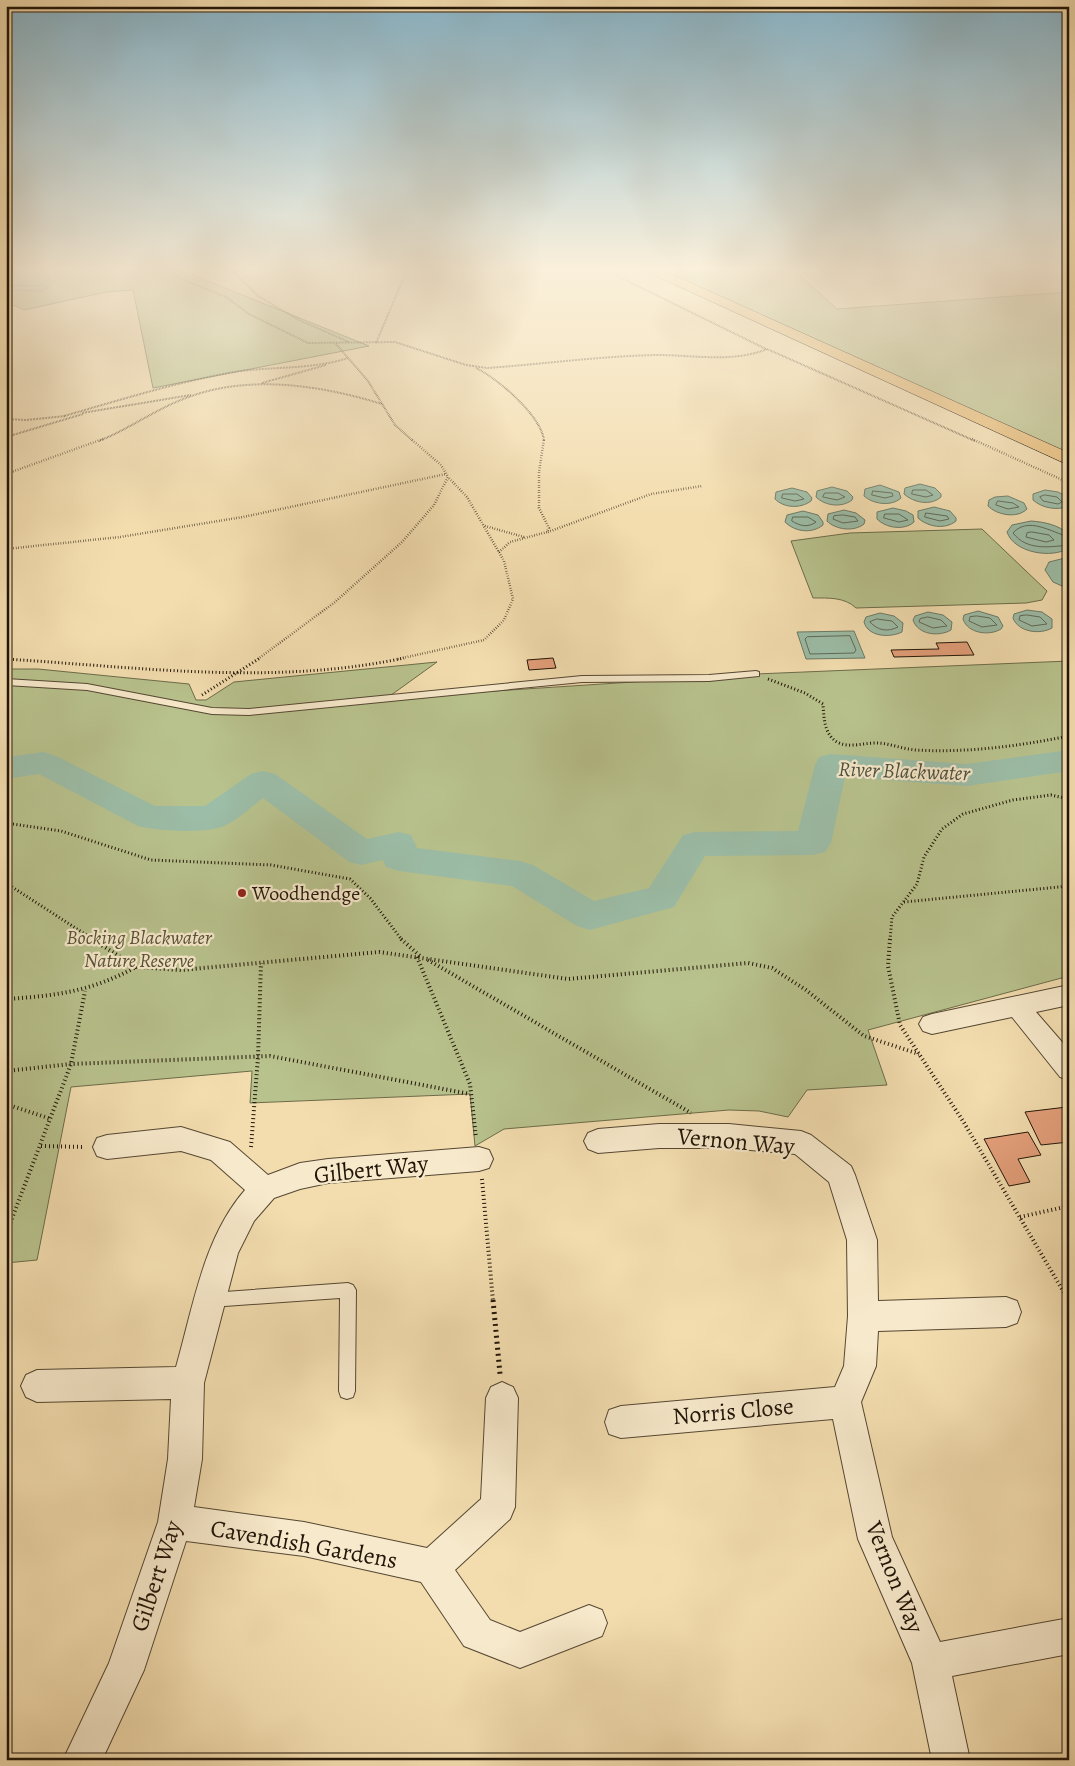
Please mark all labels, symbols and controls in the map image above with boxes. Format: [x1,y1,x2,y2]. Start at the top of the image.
water label: River Blackwater [838,755,971,787]
place label: Woodhendge [251,880,360,907]
marker: Woodhendge [236,887,248,899]
park label: Bocking Blackwater Nature Reserve [66,924,213,974]
street label: Vernon Way [675,1120,796,1162]
street label: Gilbert Way [312,1147,430,1191]
street label: Norris Close [671,1390,795,1432]
street label: Cavendish Gardens [208,1512,400,1576]
street label: Gilbert Way [123,1516,189,1636]
street label: Vernon Way [858,1516,932,1638]

